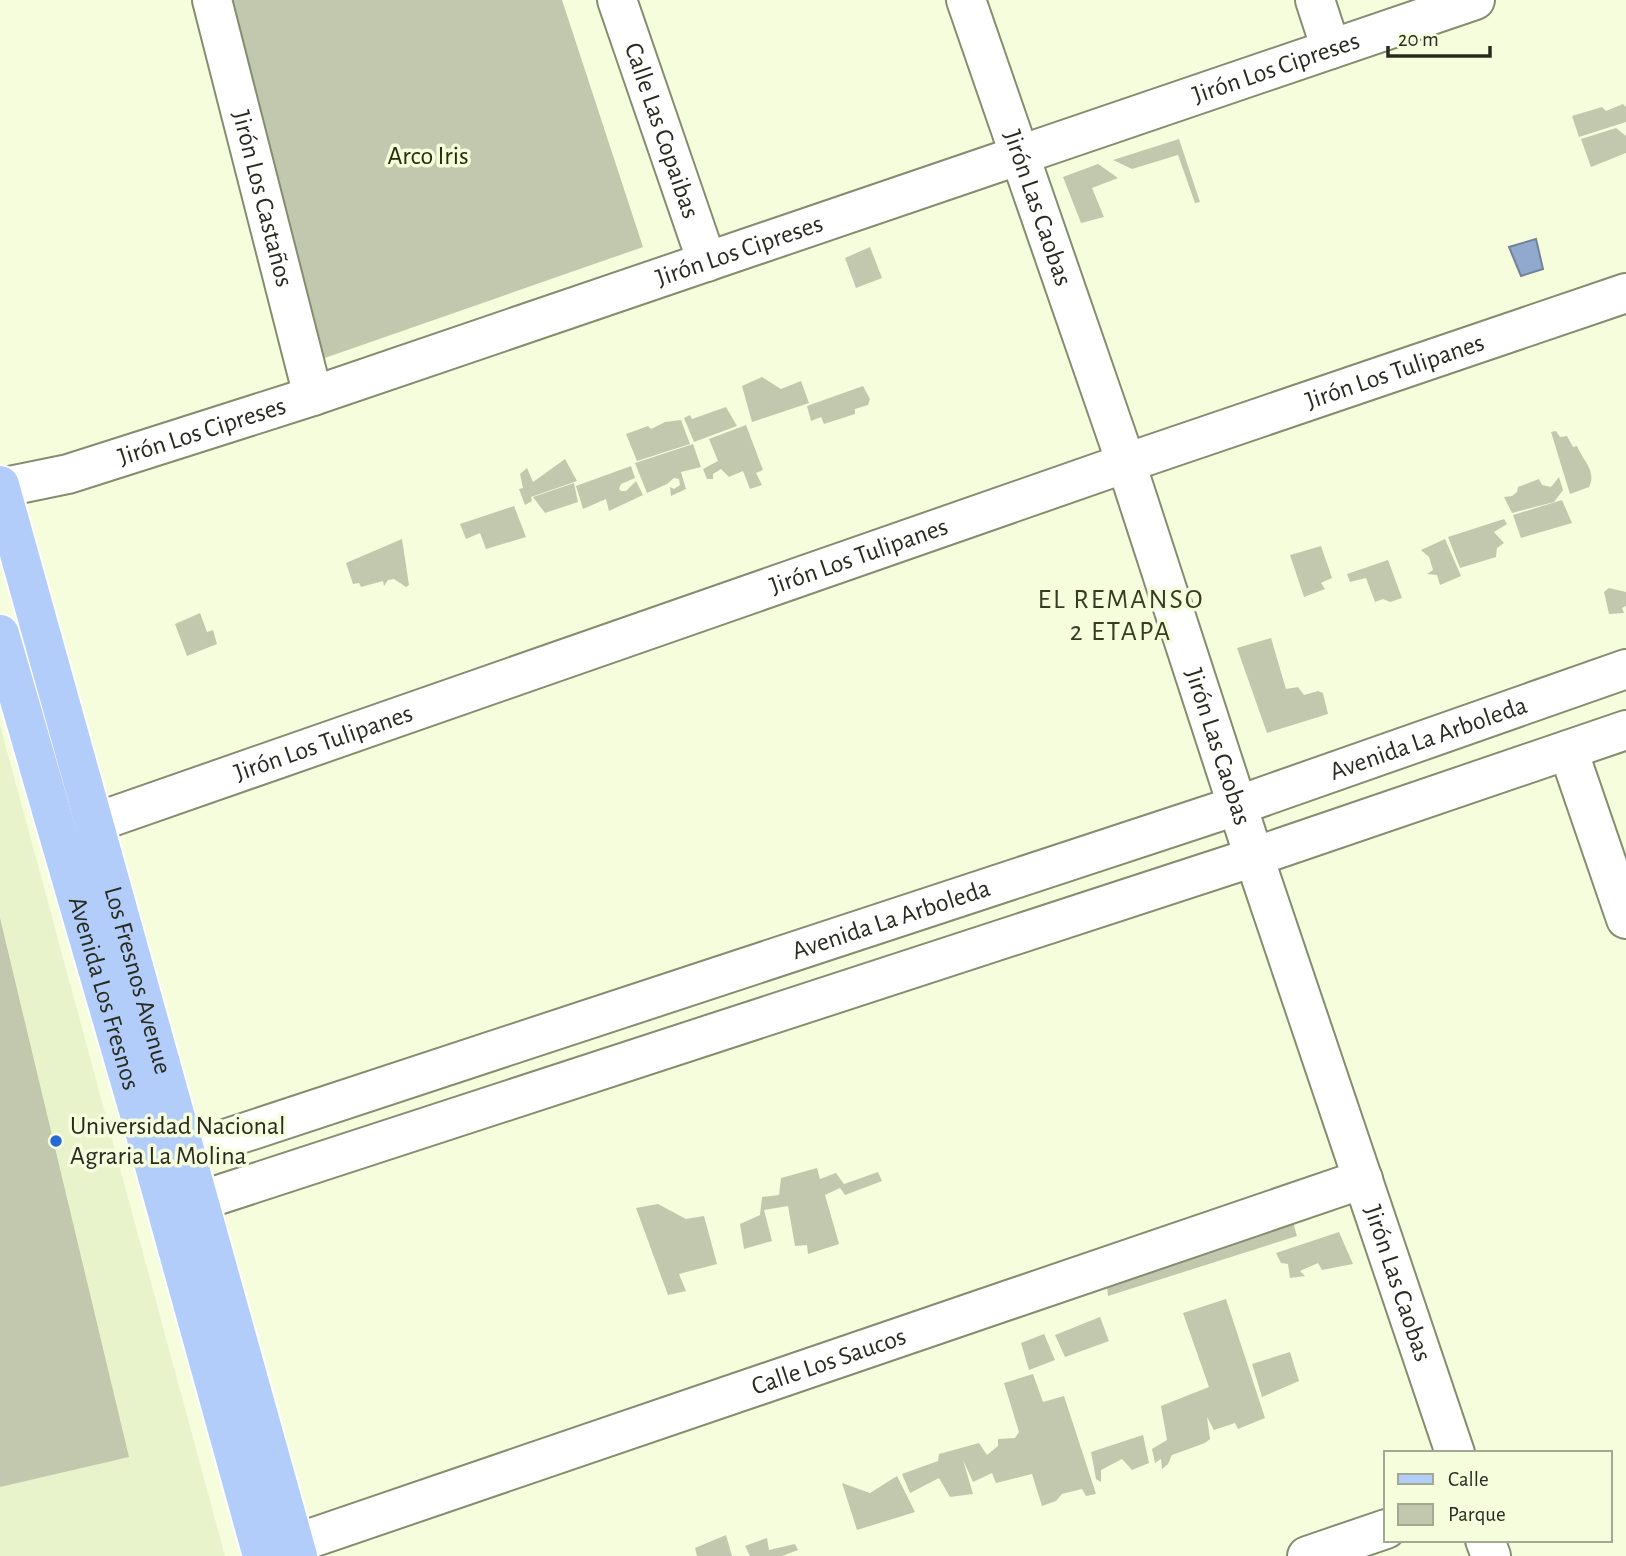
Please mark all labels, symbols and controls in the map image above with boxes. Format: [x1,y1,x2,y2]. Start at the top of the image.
scale bar [1388,14,1490,58]
street label: Jirón Los Cipreses [1189,27,1363,108]
text: 20 m [1398,29,1439,50]
street label: Calle Las Copaibas [620,39,704,222]
street label: Jirón Los Castaños [228,108,298,290]
street label: Jirón Las Caobas [999,127,1077,289]
park label: Arco Iris [387,143,469,169]
street label: Jirón Los Cipreses [653,210,826,291]
street label: Jirón Los Tulipanes [1302,329,1488,414]
street label: Jirón Los Cipreses [115,392,289,470]
street label: Jirón Los Tulipanes [766,513,951,599]
district label: EL REMANSO 2 ETAPA [1037,586,1205,646]
street label: Jirón Las Caobas [1181,665,1256,828]
street label: Avenida La Arboleda [1326,692,1530,785]
street label: Jirón Los Tulipanes [231,700,416,786]
street label: Avenida La Arboleda [789,875,994,964]
street label: Los Fresnos Avenue [99,884,176,1077]
street label: Avenida Los Fresnos [64,894,144,1093]
place label: Universidad Nacional Agraria La Molina [70,1113,285,1169]
marker: Universidad Nacional Agraria La Molina [48,1133,64,1149]
street label: Jirón Las Caobas [1359,1202,1436,1365]
street label: Calle Los Saucos [748,1323,909,1400]
legend [1384,1451,1612,1542]
text: Calle [1448,1469,1489,1490]
text: Parque [1448,1504,1506,1525]

